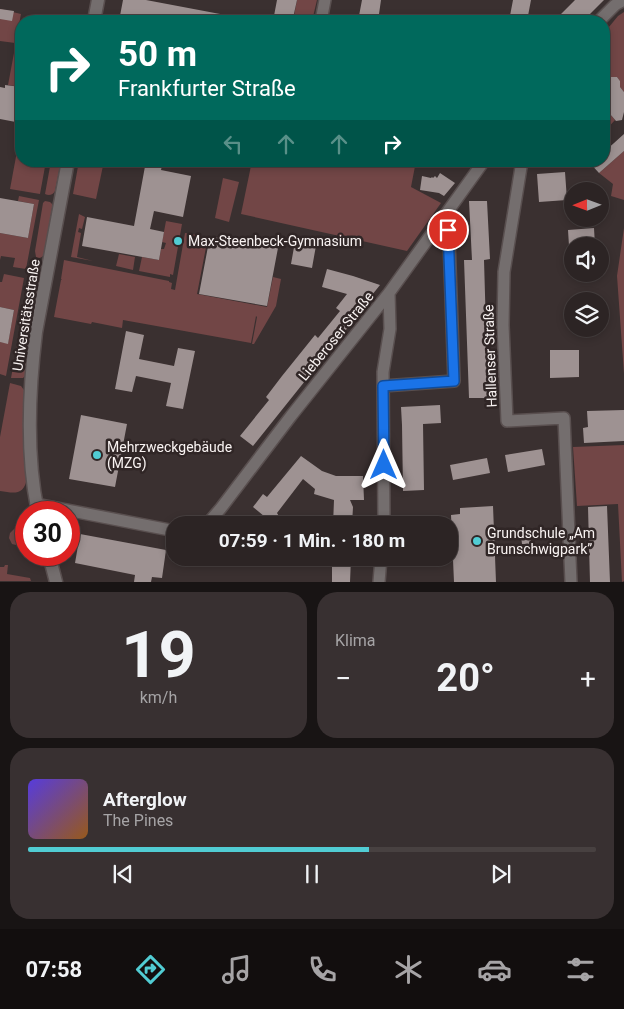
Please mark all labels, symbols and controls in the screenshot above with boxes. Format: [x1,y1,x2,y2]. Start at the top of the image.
text: 50 m [118,34,197,75]
icon: right [35,35,100,100]
text: Frankfurter Straße [118,76,296,101]
icon: left [219,130,247,158]
icon: ahead [272,130,300,158]
icon: ahead [325,130,353,158]
icon: right [378,130,406,158]
north arrow [564,182,609,228]
map controls [564,182,609,337]
pin [427,209,469,251]
icon: arrive [434,216,462,244]
place label: Max-Steenbeck-Gymnasium [188,233,362,249]
marker: Max-Steenbeck-Gymnasium [172,235,184,247]
button: sound [564,237,609,282]
street label: Universitätsstraße [9,258,43,372]
street label: Lieberoser Straße [295,288,377,384]
button: layers [564,292,609,337]
street label: Hallenser Straße [480,304,500,408]
position arrow [357,438,409,490]
place label: Mehrzweckgebäude (MZG) [107,439,232,472]
marker: Mehrzweckgebäude (MZG) [91,449,103,461]
speed limit sign: 30 [15,501,80,566]
place label: Grundschule „Am Brunschwigpark” [487,525,595,557]
text: 07:59 · 1 Min. · 180 m [219,529,405,552]
marker: Grundschule „Am Brunschwigpark” [471,535,483,547]
text: 19 [121,617,196,693]
text: Klima [335,631,376,650]
text: 20° [436,656,495,700]
text: − [335,662,351,695]
text: + [580,662,596,695]
text: km/h [140,688,177,707]
text: Afterglow [103,788,187,811]
text: The Pines [103,811,173,830]
icon: previous [109,860,137,888]
icon: pause [298,860,326,888]
icon: next [487,860,515,888]
icon: directions [133,952,168,987]
icon: music [219,952,254,987]
icon: phone [305,952,340,987]
icon: climate [391,952,426,987]
icon: car [477,952,512,987]
icon: filters [563,952,598,987]
text: 07:58 [26,957,82,982]

